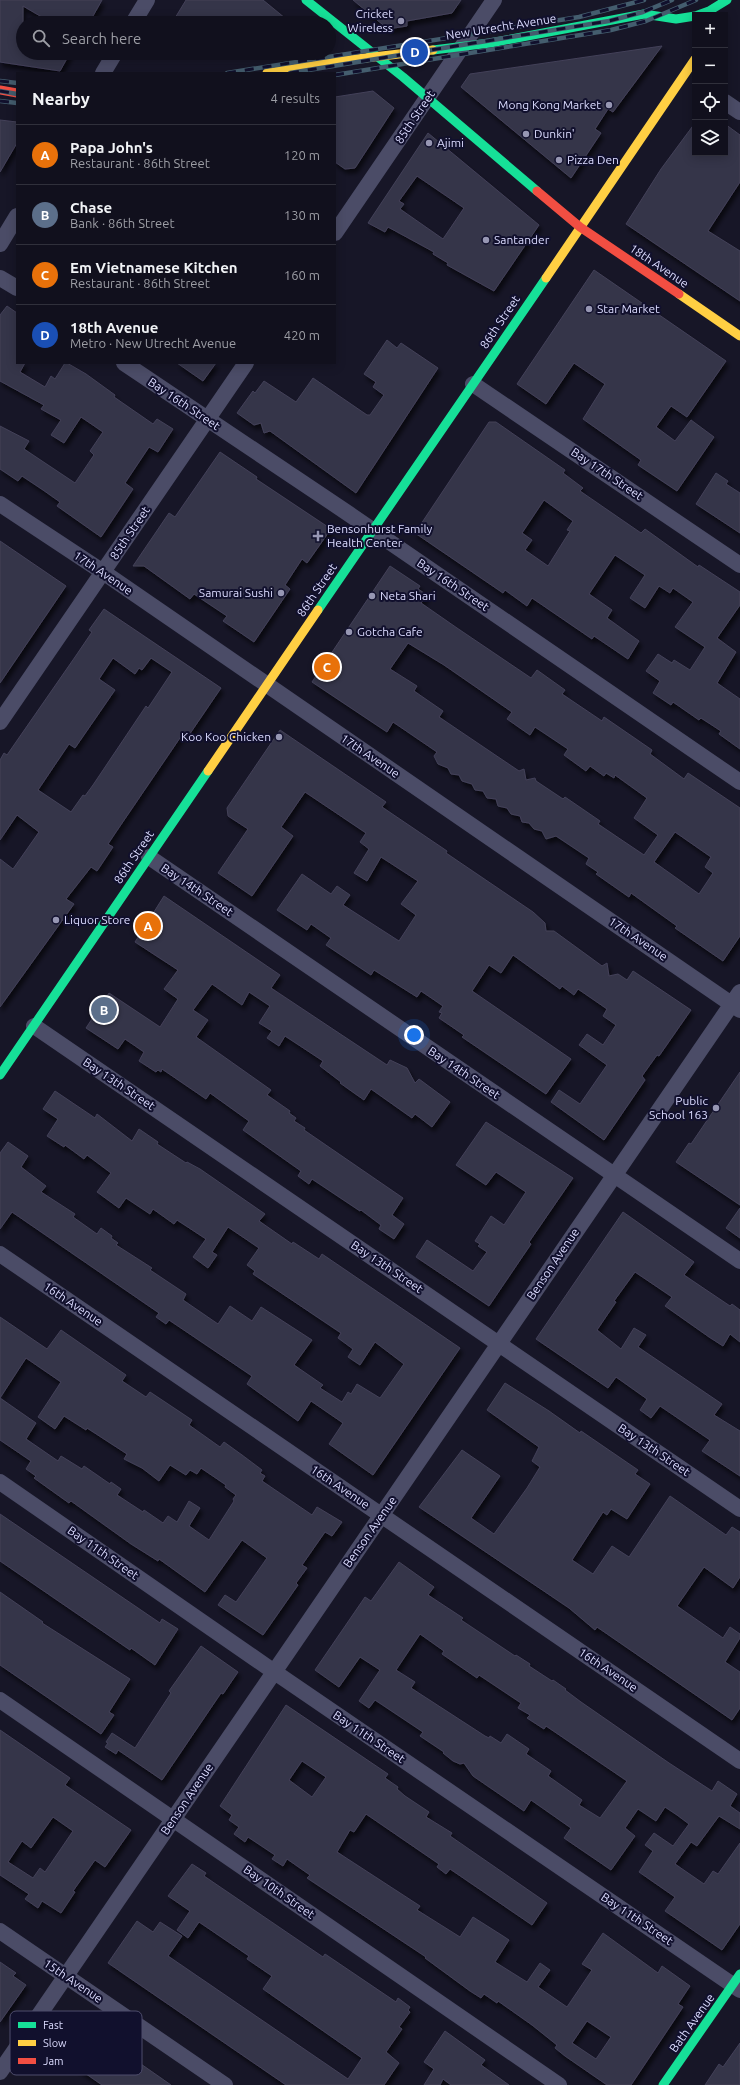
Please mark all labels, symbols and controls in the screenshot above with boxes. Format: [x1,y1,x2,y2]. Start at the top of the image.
place label: Cricket Wireless [347,7,393,34]
street label: New Utrecht Avenue [445,11,557,42]
map controls [692,12,728,156]
button: + [692,12,728,48]
search box [16,16,336,60]
marker: Cricket Wireless [396,16,406,26]
icon: search [30,27,52,49]
text: Search here [62,30,141,47]
pin: D [402,37,428,67]
button: − [692,48,728,84]
button: locate [692,84,728,120]
street label: 85th Street [392,87,437,146]
text: Nearby [32,89,90,108]
text: 4 results [270,91,320,105]
place label: Mong Kong Market [498,98,601,111]
marker: Mong Kong Market [604,100,614,110]
button: layers [692,120,728,156]
place label: Dunkin' [534,127,575,140]
marker: Dunkin' [521,129,531,139]
place label: Ajimi [437,136,464,149]
marker: Ajimi [424,138,434,148]
text: Papa John's [70,139,153,156]
text: A [40,148,50,162]
text: 120 m [284,148,320,162]
place label: Pizza Den [567,153,619,166]
marker: Pizza Den [554,155,564,165]
text: Restaurant · 86th Street [70,156,210,170]
text: Chase [70,199,112,216]
text: B [41,208,49,222]
text: 130 m [284,208,320,222]
text: Bank · 86th Street [70,216,175,230]
place label: Santander [494,233,550,246]
marker: Santander [481,235,491,245]
street label: 18th Avenue [627,241,691,290]
text: Em Vietnamese Kitchen [70,259,238,276]
text: C [41,268,49,282]
text: 160 m [284,268,320,282]
text: Restaurant · 86th Street [70,276,210,290]
street label: 86th Street [477,292,522,351]
place label: Star Market [597,302,660,315]
marker: Star Market [584,304,594,314]
text: 18th Avenue [70,319,159,336]
text: D [40,328,50,342]
text: 420 m [284,328,320,342]
text: Metro · New Utrecht Avenue [70,336,236,350]
street label: Bay 16th Street [146,375,223,433]
street label: Bay 17th Street [569,445,646,503]
street label: 85th Street [107,503,152,562]
place label: Bensonhurst Family Health Center [327,522,433,549]
marker: Bensonhurst Family Health Center [312,530,324,542]
street label: 17th Avenue [71,548,135,597]
street label: Bay 16th Street [415,556,492,614]
street label: 86th Street [294,560,339,619]
place label: Samurai Sushi [199,586,273,599]
marker: Samurai Sushi [276,588,286,598]
place label: Neta Shari [380,589,436,602]
marker: Neta Shari [367,591,377,601]
place label: Gotcha Cafe [357,625,423,638]
marker: Gotcha Cafe [344,627,354,637]
pin: C [314,652,340,682]
place label: Koo Koo Chicken [181,730,271,743]
street label: 17th Avenue [338,731,402,780]
marker: Koo Koo Chicken [274,732,284,742]
street label: 86th Street [111,827,156,886]
street label: Bay 14th Street [159,861,236,919]
pin: A [135,911,161,941]
place label: Liquor Store [64,913,130,926]
street label: 17th Avenue [606,914,670,963]
marker: Liquor Store [51,915,61,925]
pin: B [91,995,117,1025]
your location [404,1025,424,1045]
street label: Bay 14th Street [426,1044,503,1102]
street label: Bay 13th Street [81,1055,158,1113]
place label: Public School 163 [649,1094,708,1121]
marker: Public School 163 [711,1103,721,1113]
street label: Benson Avenue [524,1226,581,1302]
street label: Bay 13th Street [349,1238,426,1296]
street label: 16th Avenue [41,1279,105,1328]
street label: Bay 13th Street [616,1421,693,1479]
street label: 16th Avenue [308,1462,372,1511]
street label: Benson Avenue [340,1494,399,1570]
street label: Bay 11th Street [65,1523,142,1582]
street label: 16th Avenue [576,1645,640,1694]
street label: Bay 11th Street [331,1708,408,1766]
street label: Benson Avenue [158,1761,215,1837]
street label: Bay 10th Street [241,1862,318,1921]
street label: Bay 11th Street [599,1890,676,1948]
street label: 15th Avenue [41,1956,105,2005]
street label: Bath Avenue [667,1991,717,2055]
legend [10,2011,142,2075]
text: Fast [43,2019,64,2031]
text: Slow [43,2037,67,2049]
text: Jam [43,2055,64,2067]

